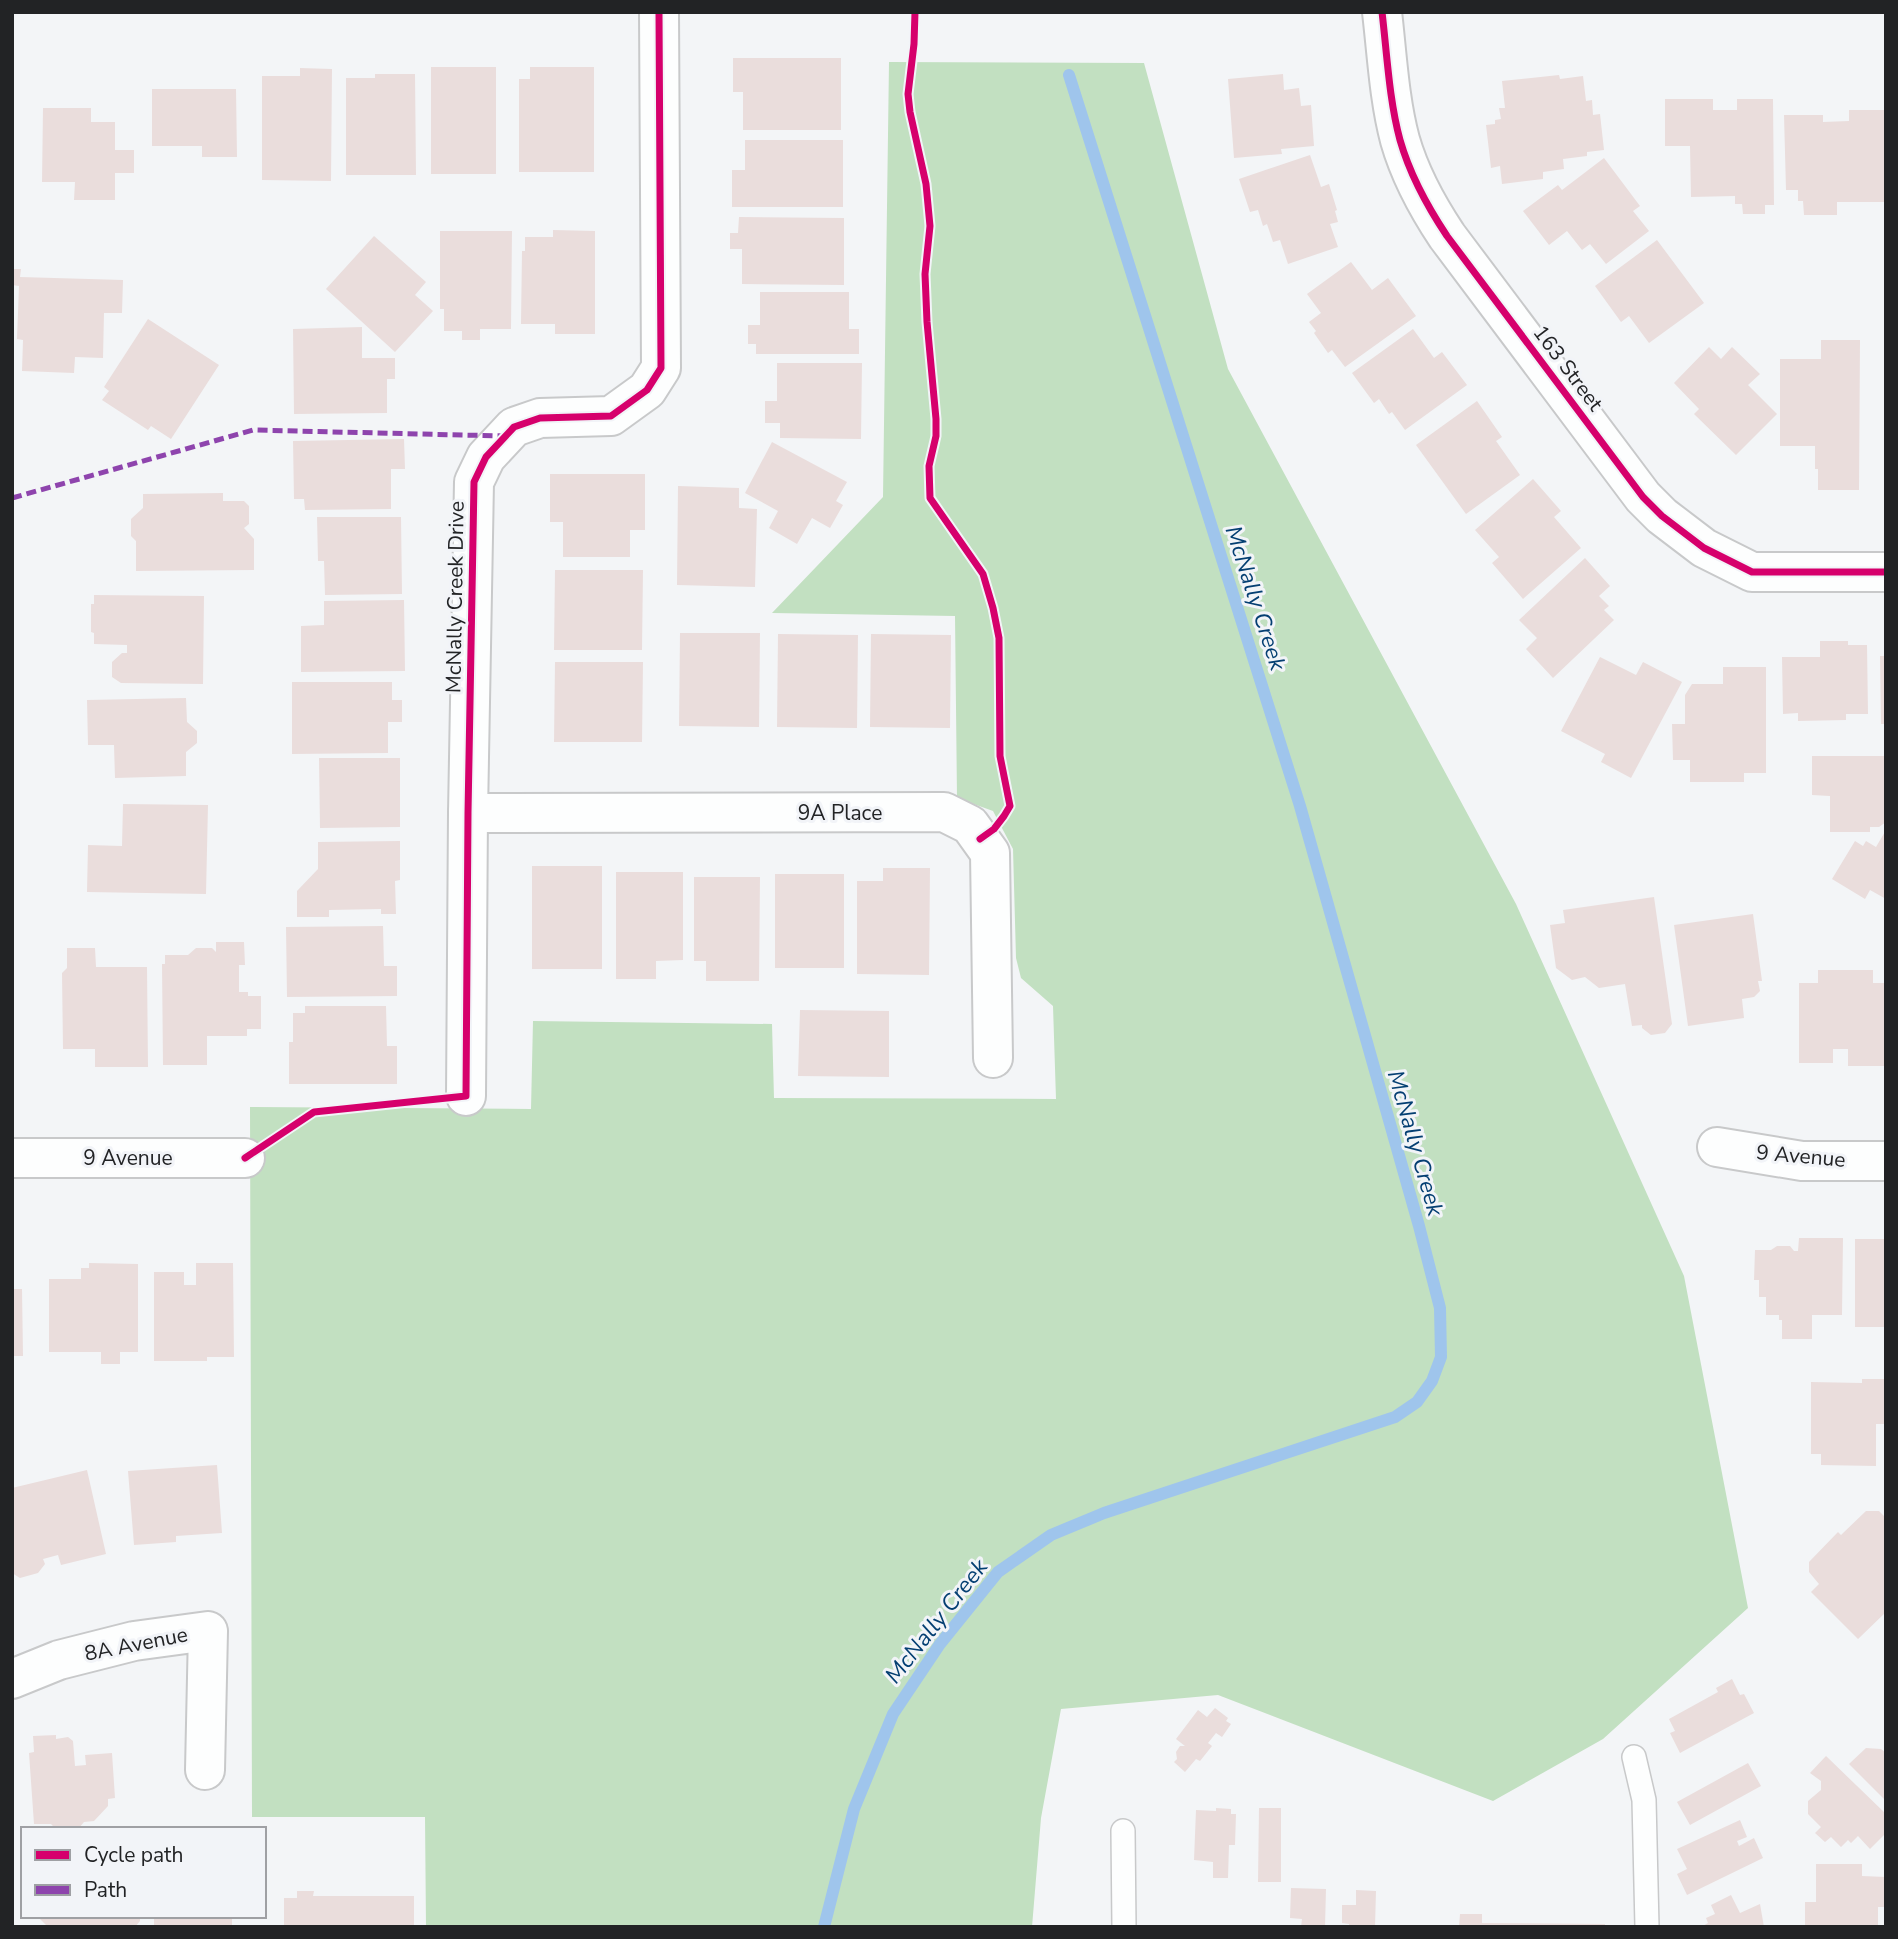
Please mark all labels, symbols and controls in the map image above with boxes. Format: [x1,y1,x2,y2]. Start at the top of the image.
street label: 163 Street [1527,319,1610,417]
street label: McNally Creek Drive [439,501,471,693]
water label: McNally Creek [1218,522,1294,675]
street label: 9A Place [798,799,882,827]
water label: McNally Creek [1380,1067,1451,1220]
street label: 9 Avenue [1755,1138,1847,1174]
street label: 9 Avenue [83,1144,173,1172]
water label: McNally Creek [878,1552,995,1690]
street label: 8A Avenue [82,1620,190,1668]
legend [21,1827,266,1918]
text: Cycle path [84,1841,183,1869]
text: Path [84,1876,127,1904]

